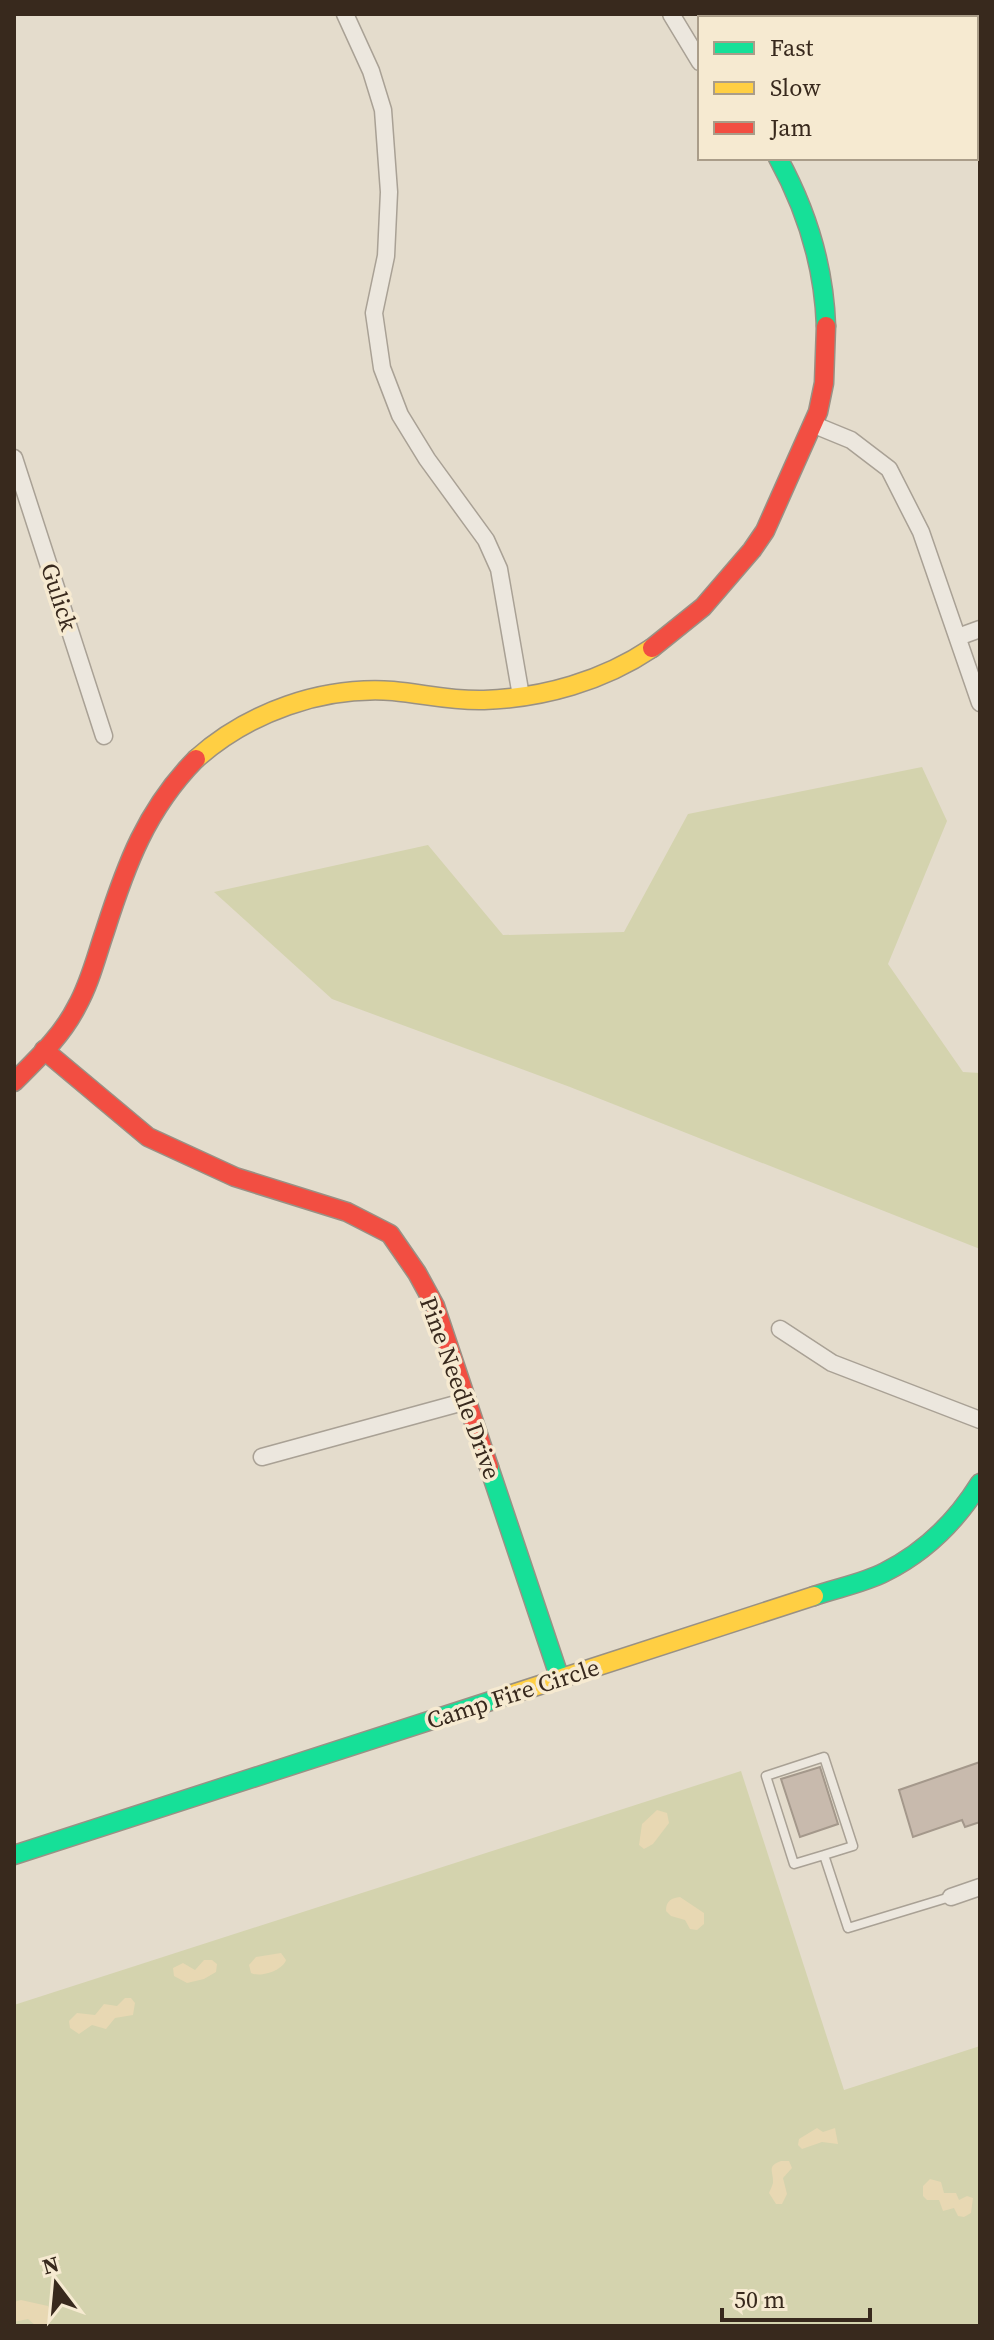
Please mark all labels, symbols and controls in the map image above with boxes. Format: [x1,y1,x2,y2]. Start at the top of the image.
legend [698,16,978,160]
text: Fast [770,31,814,64]
text: Slow [770,71,821,104]
text: Jam [769,111,812,144]
street label: Gulick [33,559,86,636]
street label: Pine Needle Drive [412,1292,509,1484]
street label: Camp Fire Circle [422,1650,603,1737]
north arrow [16,2244,96,2324]
text: N [39,2248,62,2281]
scale bar [722,2272,870,2322]
text: 50 m [734,2283,785,2316]

